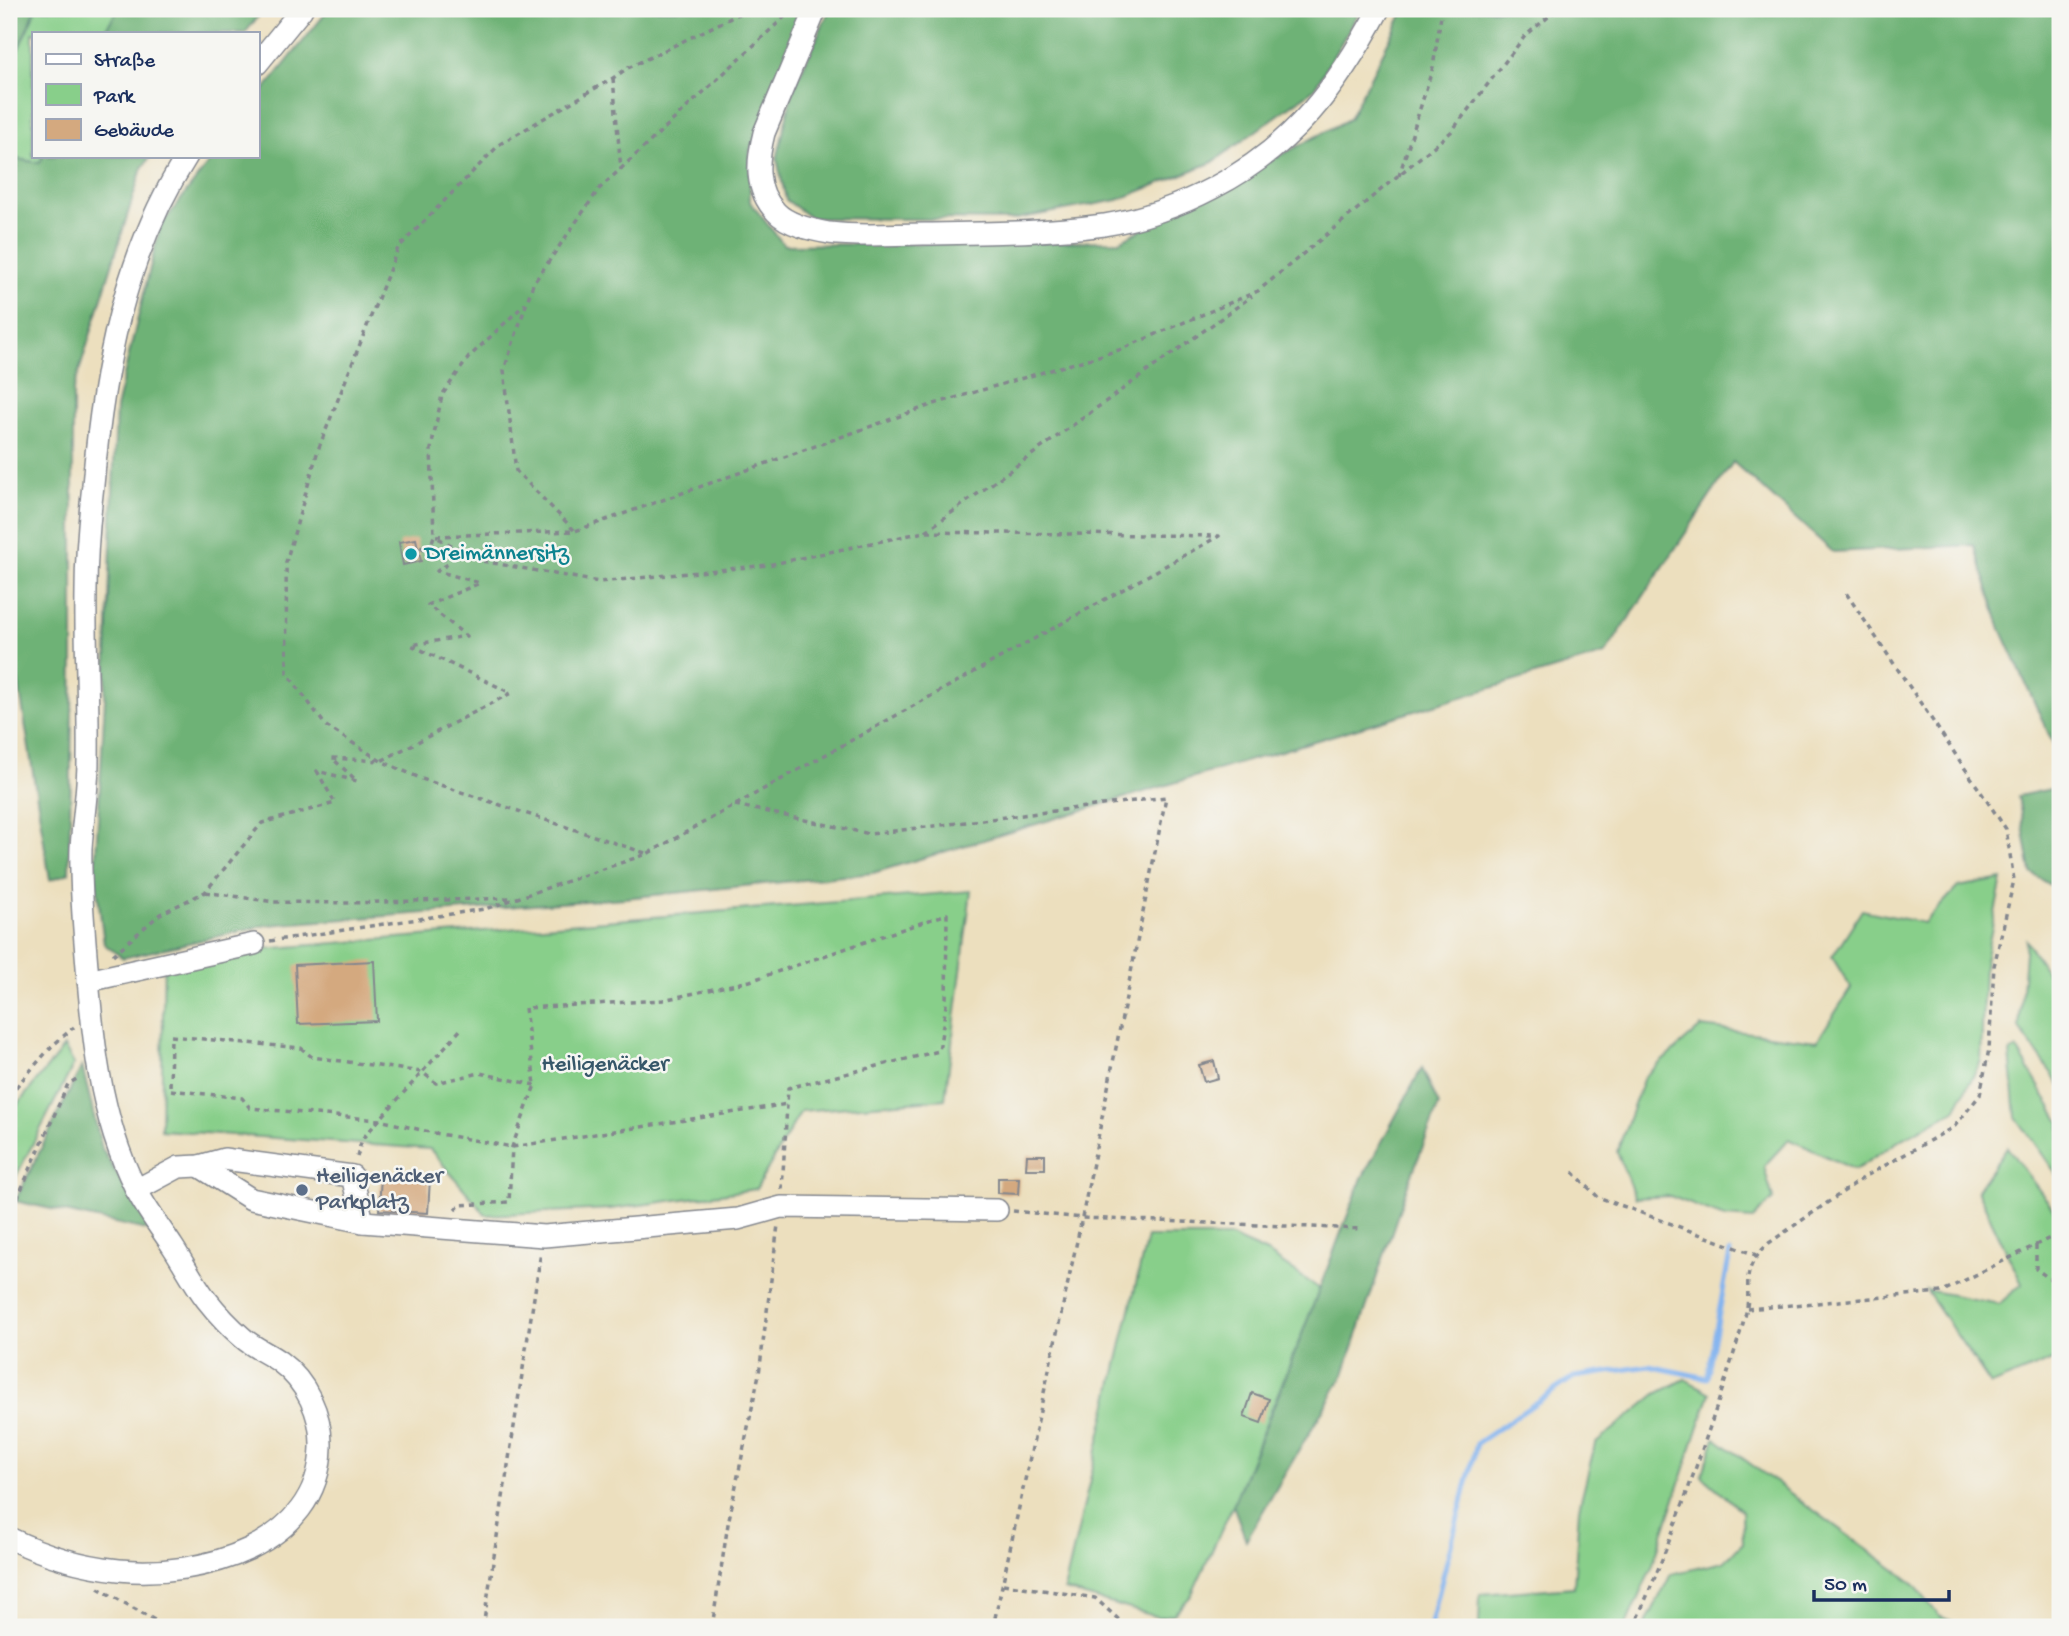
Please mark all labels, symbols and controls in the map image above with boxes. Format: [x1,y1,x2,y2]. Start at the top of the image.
legend [32,32,259,158]
text: Straße [94,50,156,75]
text: Park [93,86,137,111]
text: Gebäude [94,120,175,145]
place label: Dreimännersitz [423,541,570,568]
marker: Dreimännersitz [403,546,419,562]
park label: Heiligenäcker [542,1052,670,1079]
place label: Heiligenäcker Parkplatz [315,1164,445,1217]
marker: Heiligenäcker Parkplatz [294,1182,310,1198]
scale bar [1814,1559,1948,1603]
text: 50 m [1824,1574,1867,1599]

